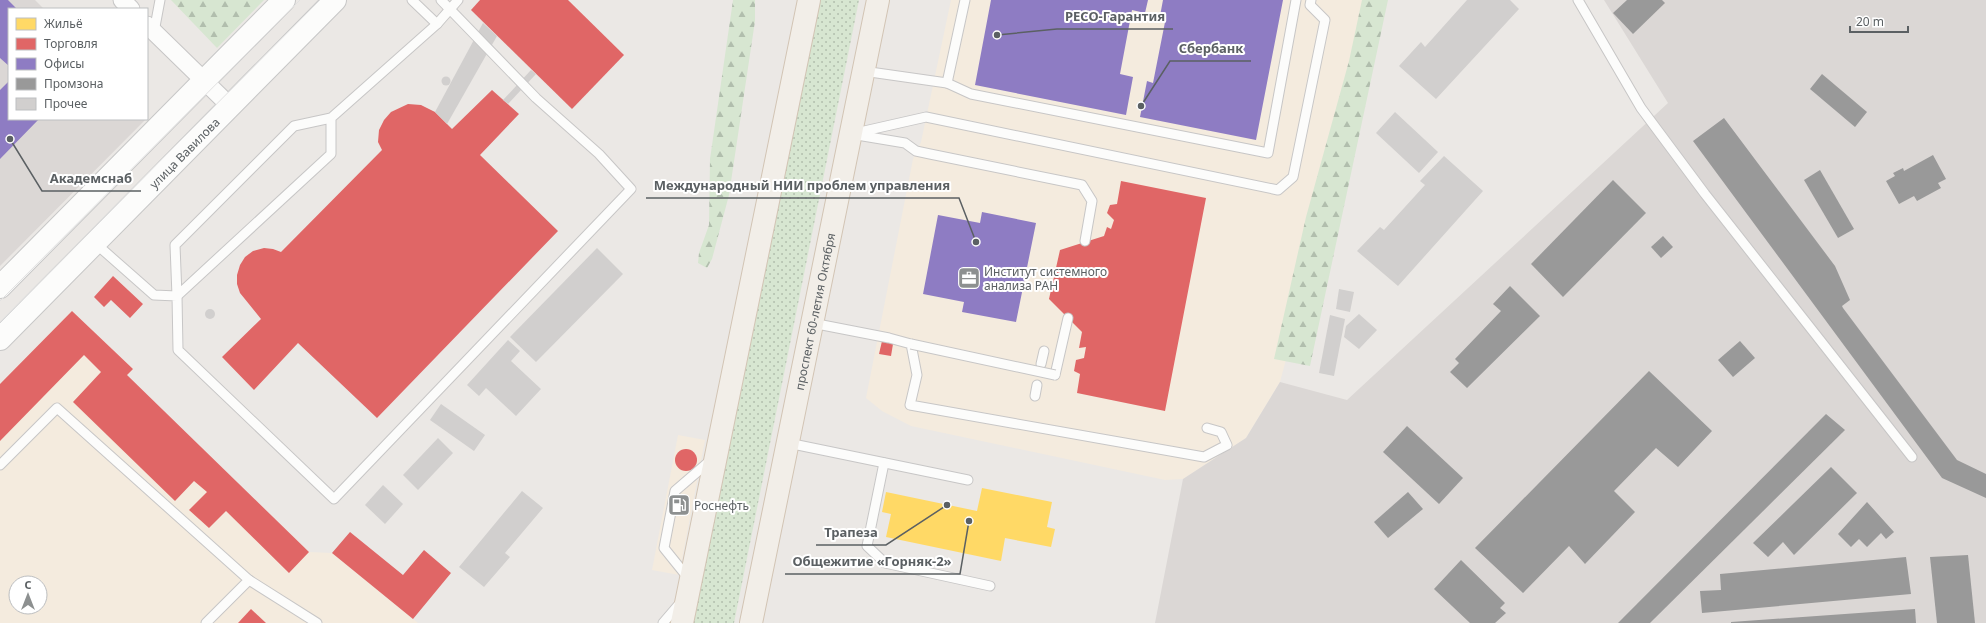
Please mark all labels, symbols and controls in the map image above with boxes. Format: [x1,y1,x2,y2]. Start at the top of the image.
callout: РЕСО-Гарантия [1057,4,1173,29]
text: РЕСО-Гарантия [1065,7,1165,25]
legend [8,8,148,120]
scale bar [1850,8,1908,34]
text: 20 m [1856,13,1884,30]
text: Жильё [44,15,83,32]
text: Торговля [44,35,98,52]
callout: Сбербанк [1170,36,1251,61]
text: Сбербанк [1179,39,1243,57]
text: Офисы [44,55,84,72]
text: Промзона [44,75,103,92]
text: Прочее [44,95,88,112]
street label: улица Вавилова [145,113,223,192]
callout: Академснаб [42,166,141,191]
text: Академснаб [50,169,132,187]
callout: Международный НИИ проблем управления [646,173,959,198]
text: Международный НИИ проблем управления [654,176,950,194]
street label: проспект 60-летия Октября [790,231,839,392]
place label: Институт системного анализа РАН [984,263,1107,294]
office icon: Институт системного анализа РАН [956,265,982,291]
fuel station icon: Роснефть [666,492,692,518]
place label: Роснефть [694,497,749,514]
callout: Трапеза [816,520,886,545]
text: Трапеза [824,523,878,541]
callout: Общежитие «Горняк-2» [785,549,960,574]
text: Общежитие «Горняк-2» [792,552,952,570]
north arrow [8,575,48,615]
text: С [24,577,32,592]

